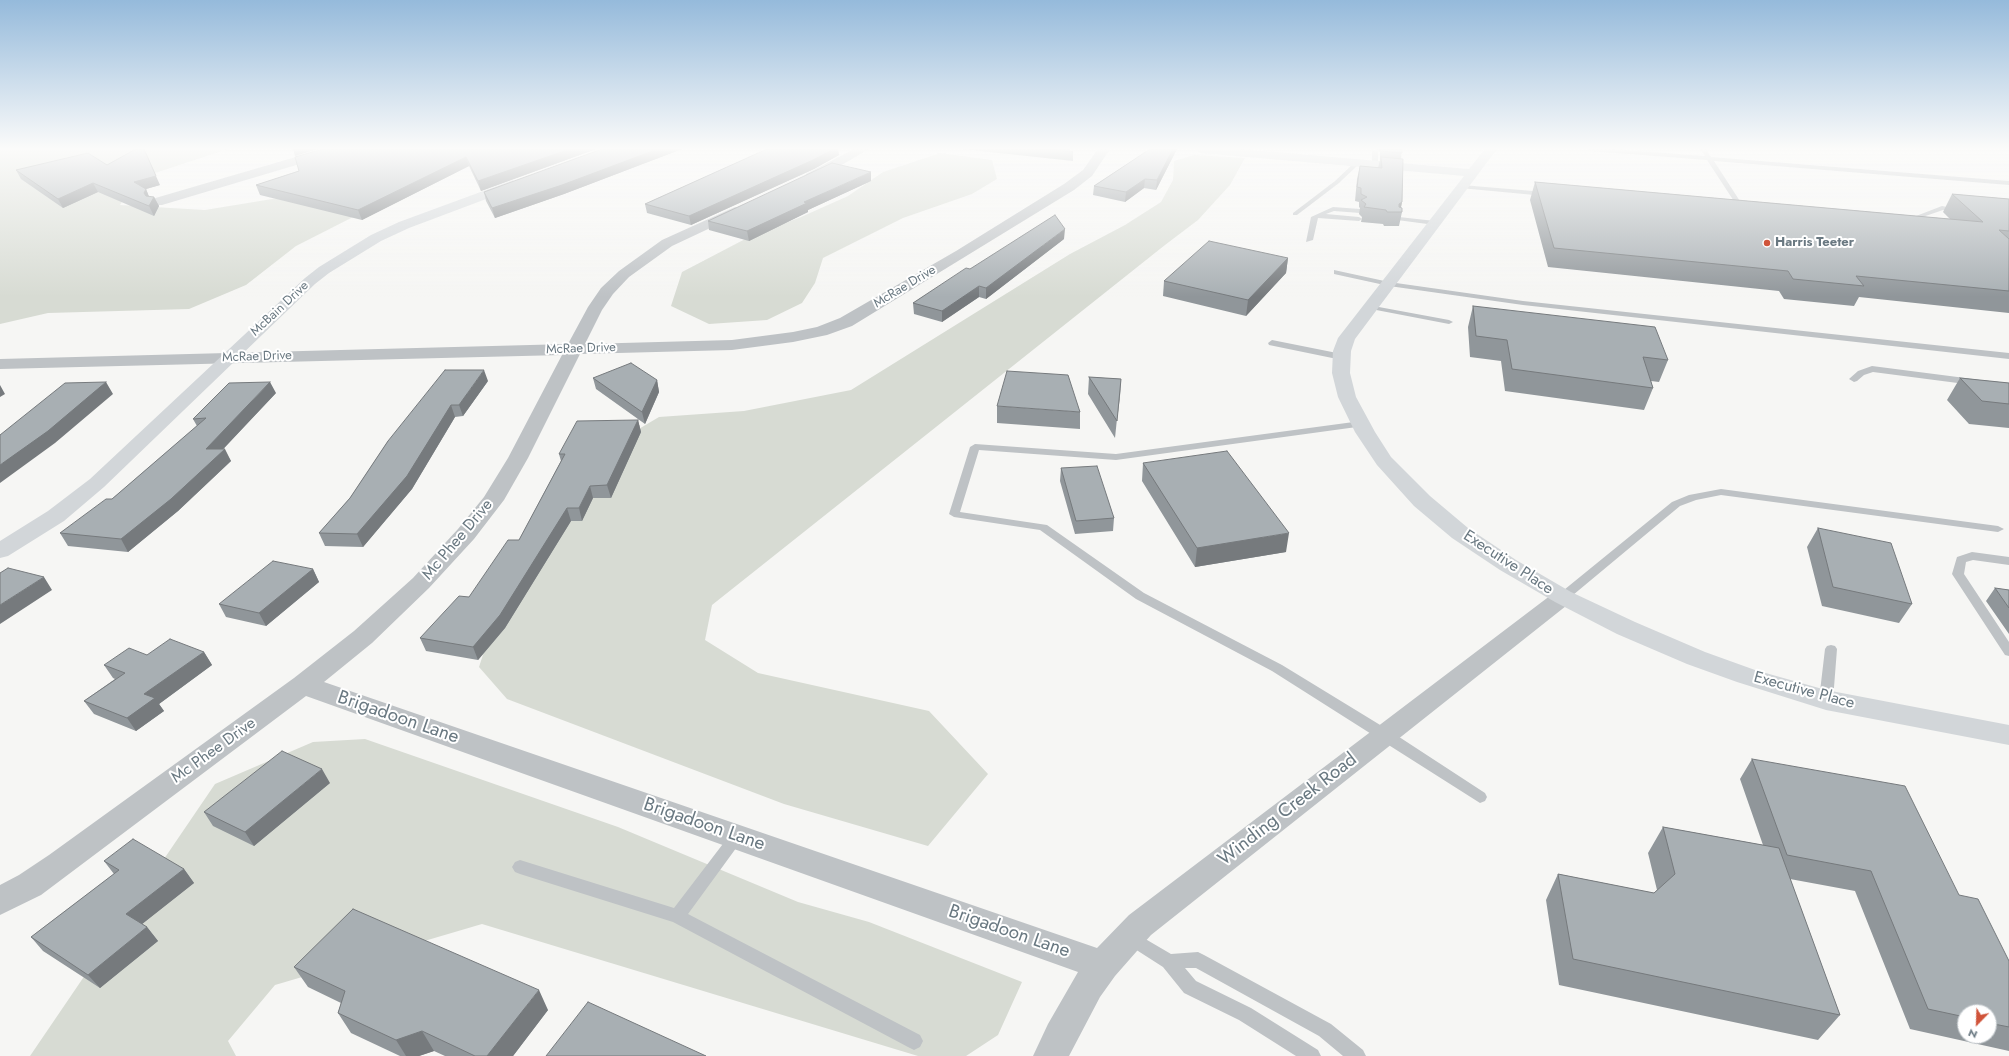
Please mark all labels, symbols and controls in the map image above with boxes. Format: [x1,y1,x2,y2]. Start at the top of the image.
place label: Harris Teeter [1775,235,1854,251]
marker: Harris Teeter [1762,238,1772,248]
street label: McRae Drive [871,262,939,312]
street label: McBain Drive [248,278,312,340]
street label: McRae Drive [546,340,616,358]
street label: McRae Drive [222,348,292,366]
street label: Mc Phee Drive [419,496,497,584]
street label: Executive Place [1459,527,1557,599]
street label: Executive Place [1752,668,1856,714]
street label: Brigadoon Lane [334,687,462,749]
street label: Mc Phee Drive [168,714,260,788]
street label: Winding Creek Road [1214,749,1362,871]
street label: Brigadoon Lane [640,794,768,856]
street label: Brigadoon Lane [945,901,1073,963]
north arrow [1957,1004,1997,1044]
text: N [1966,1025,1980,1043]

